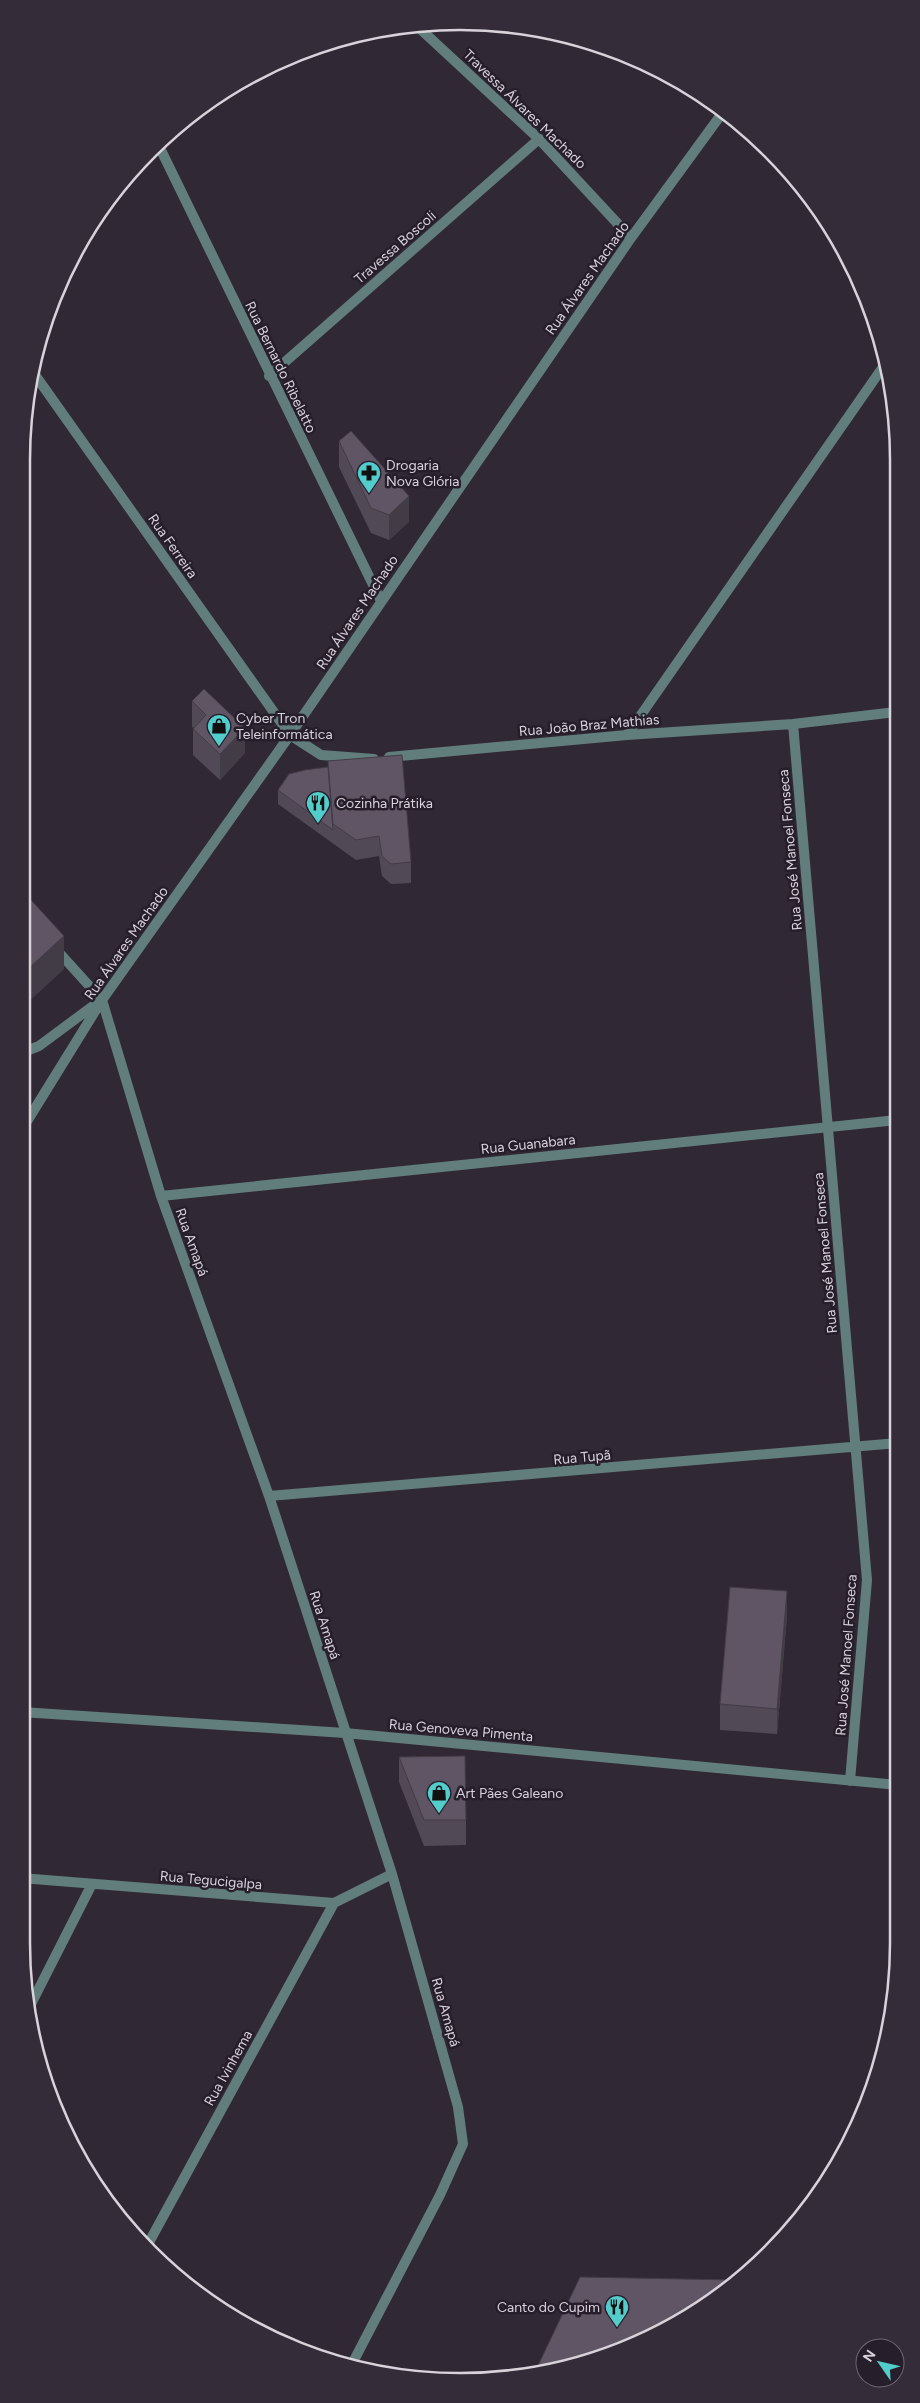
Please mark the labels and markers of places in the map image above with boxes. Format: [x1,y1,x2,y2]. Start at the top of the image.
place label: Drogaria Nova Glória [386,457,459,490]
pharmacy icon: Drogaria Nova Glória [356,460,382,494]
place label: Cyber Tron Teleinformática [236,710,333,743]
shop icon: Cyber Tron Teleinformática [206,713,232,747]
restaurant icon: Cozinha Prátika [305,790,331,824]
place label: Cozinha Prátika [336,795,433,812]
shop icon: Art Pães Galeano [426,1780,452,1814]
place label: Art Pães Galeano [456,1785,563,1802]
restaurant icon: Canto do Cupim [604,2294,630,2328]
place label: Canto do Cupim [497,2299,600,2316]

